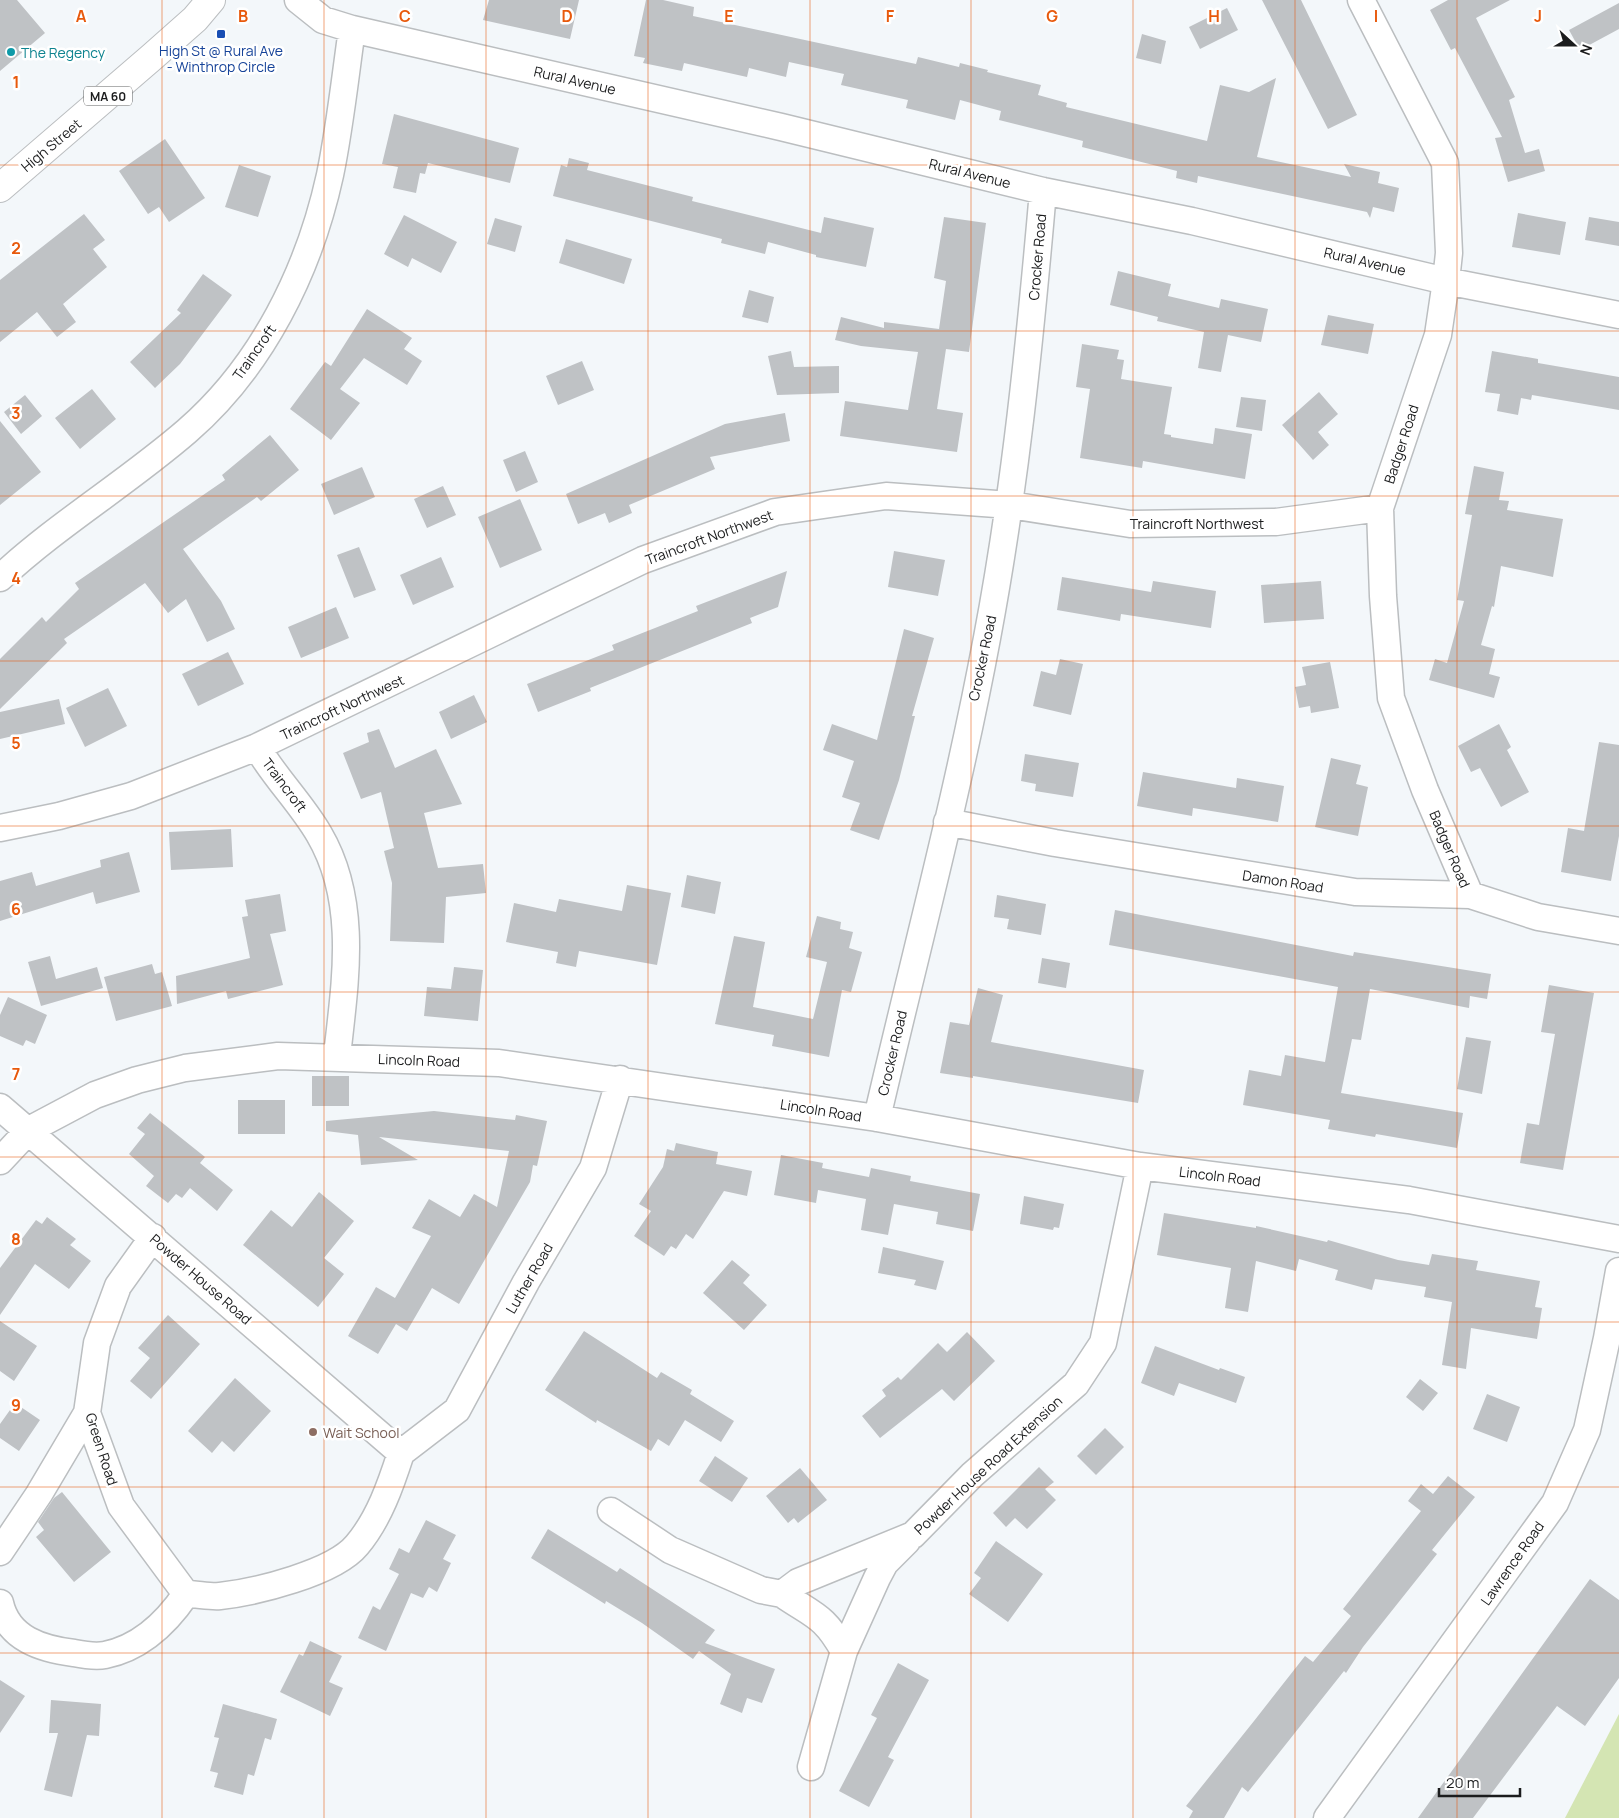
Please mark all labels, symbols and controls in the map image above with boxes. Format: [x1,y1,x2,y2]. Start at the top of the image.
text: A [76,5,87,27]
text: B [238,5,248,27]
text: C [399,5,411,27]
text: D [561,5,573,27]
text: E [724,5,734,27]
text: F [886,5,895,27]
text: G [1046,5,1058,27]
text: H [1208,5,1220,27]
text: I [1374,5,1378,27]
text: J [1534,5,1542,27]
north arrow [1549,20,1599,70]
marker: High St @ Rural Ave - Winthrop Circle [215,28,227,40]
place label: High St @ Rural Ave - Winthrop Circle [159,41,283,76]
text: N [1576,42,1597,58]
place label: The Regency [21,43,106,62]
marker: The Regency [5,46,17,58]
street label: Rural Avenue [532,61,618,99]
text: 1 [12,71,20,93]
road number: MA 60 [84,86,132,105]
street label: High Street [17,114,86,176]
street label: Rural Avenue [927,154,1013,192]
street label: Crocker Road [1024,213,1050,301]
text: 2 [11,237,21,259]
street label: Rural Avenue [1322,242,1408,280]
street label: Traincroft [228,320,280,383]
text: 3 [11,402,21,424]
street label: Badger Road [1379,402,1423,486]
street label: Traincroft Northwest [643,505,776,569]
street label: Traincroft Northwest [1130,514,1265,533]
text: 4 [11,567,21,589]
street label: Crocker Road [964,613,1000,703]
street label: Traincroft Northwest [277,670,407,744]
text: 5 [11,732,21,754]
street label: Traincroft [258,754,312,816]
street label: Badger Road [1425,807,1475,891]
street label: Damon Road [1241,865,1325,897]
text: 6 [11,898,21,920]
street label: Crocker Road [873,1008,911,1098]
street label: Lincoln Road [378,1049,460,1071]
text: 7 [12,1063,20,1085]
street label: Lincoln Road [779,1094,863,1126]
street label: Lincoln Road [1178,1162,1262,1190]
text: 8 [11,1228,21,1250]
street label: Powder House Road [146,1230,256,1328]
street label: Luther Road [501,1239,557,1317]
street label: Powder House Road Extension [910,1391,1066,1539]
text: 9 [11,1394,21,1416]
street label: Green Road [81,1410,123,1488]
place label: Wait School [323,1423,399,1442]
marker: Wait School [307,1426,319,1438]
street label: Lawrence Road [1476,1517,1548,1609]
scale bar [1439,1766,1520,1798]
text: 20 m [1446,1772,1479,1793]

